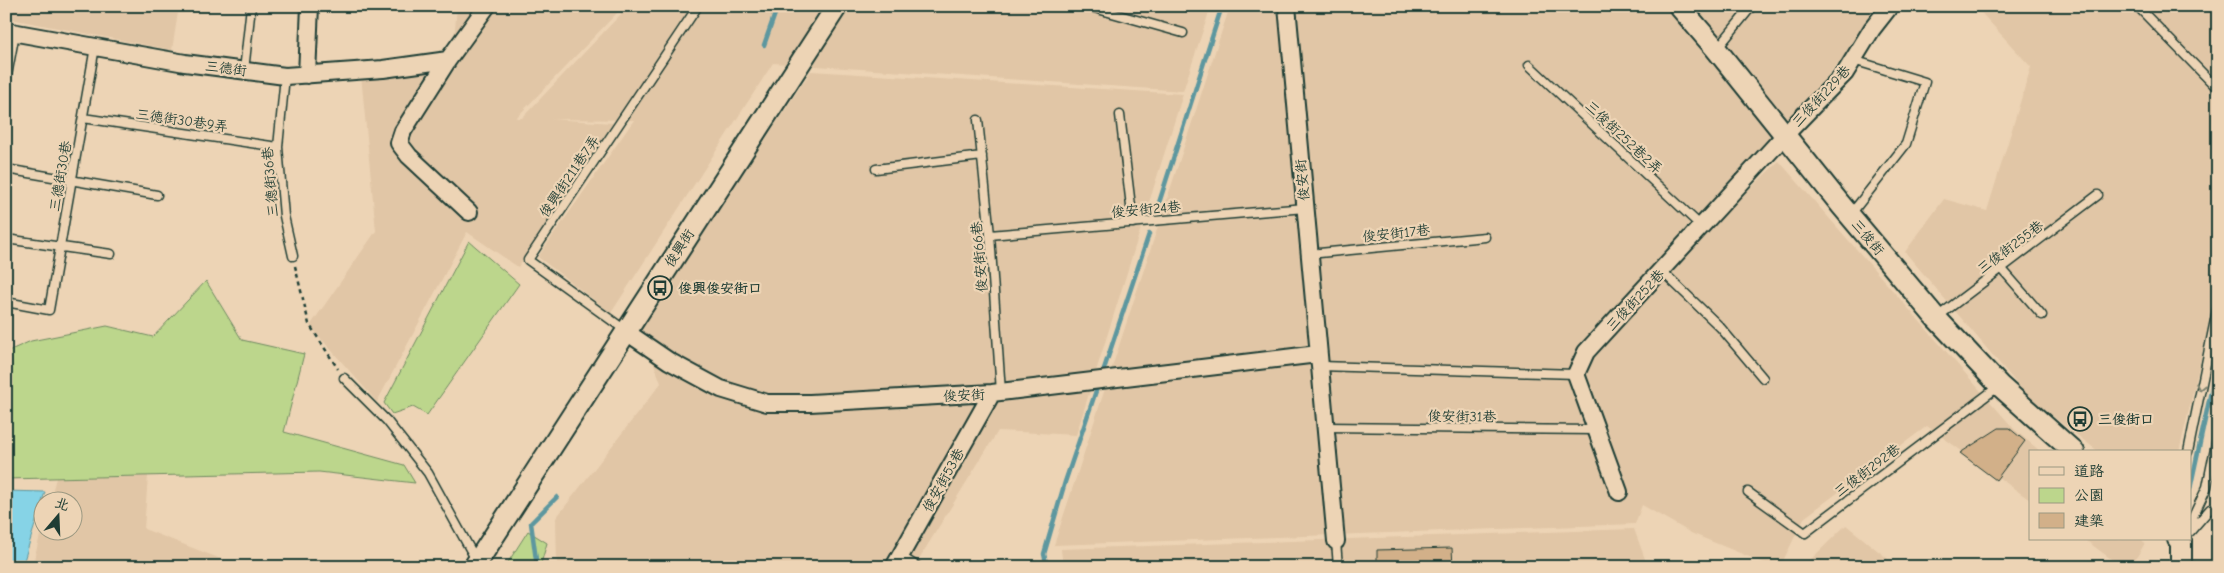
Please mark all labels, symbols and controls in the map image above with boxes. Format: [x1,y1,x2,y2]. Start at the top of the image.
street label: 三德街 [204,58,248,79]
street label: 三俊街229巷 [1789,61,1855,131]
street label: 三俊街252巷2弄 [1581,97,1666,178]
street label: 三德街30巷9弄 [135,106,229,135]
street label: 俊興街211巷7弄 [536,132,603,220]
street label: 三德街30巷 [46,138,75,213]
street label: 三德街36巷 [259,145,282,218]
street label: 俊安街 [1292,158,1313,202]
street label: 俊安街24巷 [1110,198,1183,221]
street label: 三俊街 [1848,216,1888,259]
street label: 三俊街255巷 [1974,216,2048,278]
street label: 俊安街66巷 [968,220,991,293]
street label: 俊安街17巷 [1361,221,1432,246]
street label: 俊興街 [661,226,698,271]
street label: 三俊街252巷 [1602,265,1669,335]
bus stop icon: 俊興俊安街口 [647,275,673,301]
place label: 俊興俊安街口 [678,280,762,297]
one-way arrow [2195,382,2206,391]
street label: 俊安街 [943,386,985,405]
bus stop icon: 三俊街口 [2067,406,2093,432]
street label: 俊安街31巷 [1428,407,1497,426]
place label: 三俊街口 [2098,411,2154,428]
street label: 三俊街292巷 [1831,440,1904,501]
street label: 俊安街53巷 [919,444,968,515]
legend [2029,450,2192,540]
text: 道路 [2074,462,2104,480]
text: 公園 [2074,486,2104,504]
north arrow [32,490,82,540]
text: 北 [53,494,71,514]
text: 建築 [2074,512,2104,530]

